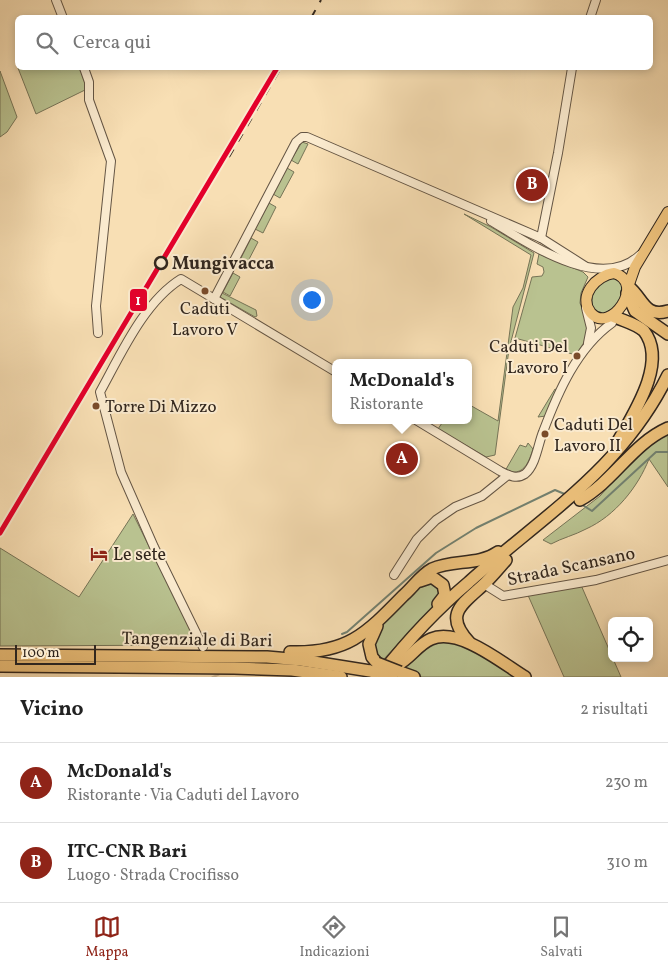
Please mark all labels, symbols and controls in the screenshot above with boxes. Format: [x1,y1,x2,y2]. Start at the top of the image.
search box [15,15,653,70]
icon: search [33,29,61,57]
text: Cerca qui [73,30,151,56]
pin: B [516,166,548,204]
place label: Mungivacca [172,252,275,277]
marker: Mungivacca [154,256,168,270]
marker: Caduti Lavoro V [200,286,210,296]
your location [299,287,325,313]
line badge: 1 [129,288,148,312]
text: 1 [135,292,141,311]
place label: Caduti Lavoro V [172,298,238,342]
place label: Caduti Del Lavoro I [489,336,568,380]
marker: Caduti Del Lavoro I [572,351,582,361]
popup [332,359,472,424]
text: McDonald's [350,368,454,394]
text: Ristorante [350,394,423,416]
place label: Torre Di Mizzo [105,396,216,419]
marker: Torre Di Mizzo [91,401,101,411]
place label: Caduti Del Lavoro II [554,414,633,458]
marker: Caduti Del Lavoro II [540,429,550,439]
pin: A [386,440,418,478]
street label: Strada Scansano [505,542,638,593]
place label: Le sete [113,543,166,568]
hotel icon: Le sete [89,544,109,564]
map controls [608,617,653,662]
button: locate [608,617,653,662]
street label: Tangenziale di Bari [121,627,273,654]
scale bar [15,642,96,665]
text: 100 m [22,644,60,663]
text: Vicino [20,695,84,724]
text: 2 risultati [580,699,648,721]
text: McDonald's [67,759,172,785]
text: A [30,772,42,794]
text: 230 m [605,772,648,794]
text: Ristorante · Via Caduti del Lavoro [67,785,299,807]
text: ITC-CNR Bari [67,839,187,865]
text: B [31,852,41,874]
text: 310 m [607,852,648,874]
text: Luogo · Strada Crocifisso [67,865,239,887]
tab: Mappa [85,913,129,962]
tab: Indicazioni [299,913,369,962]
tab: Salvati [540,913,582,962]

